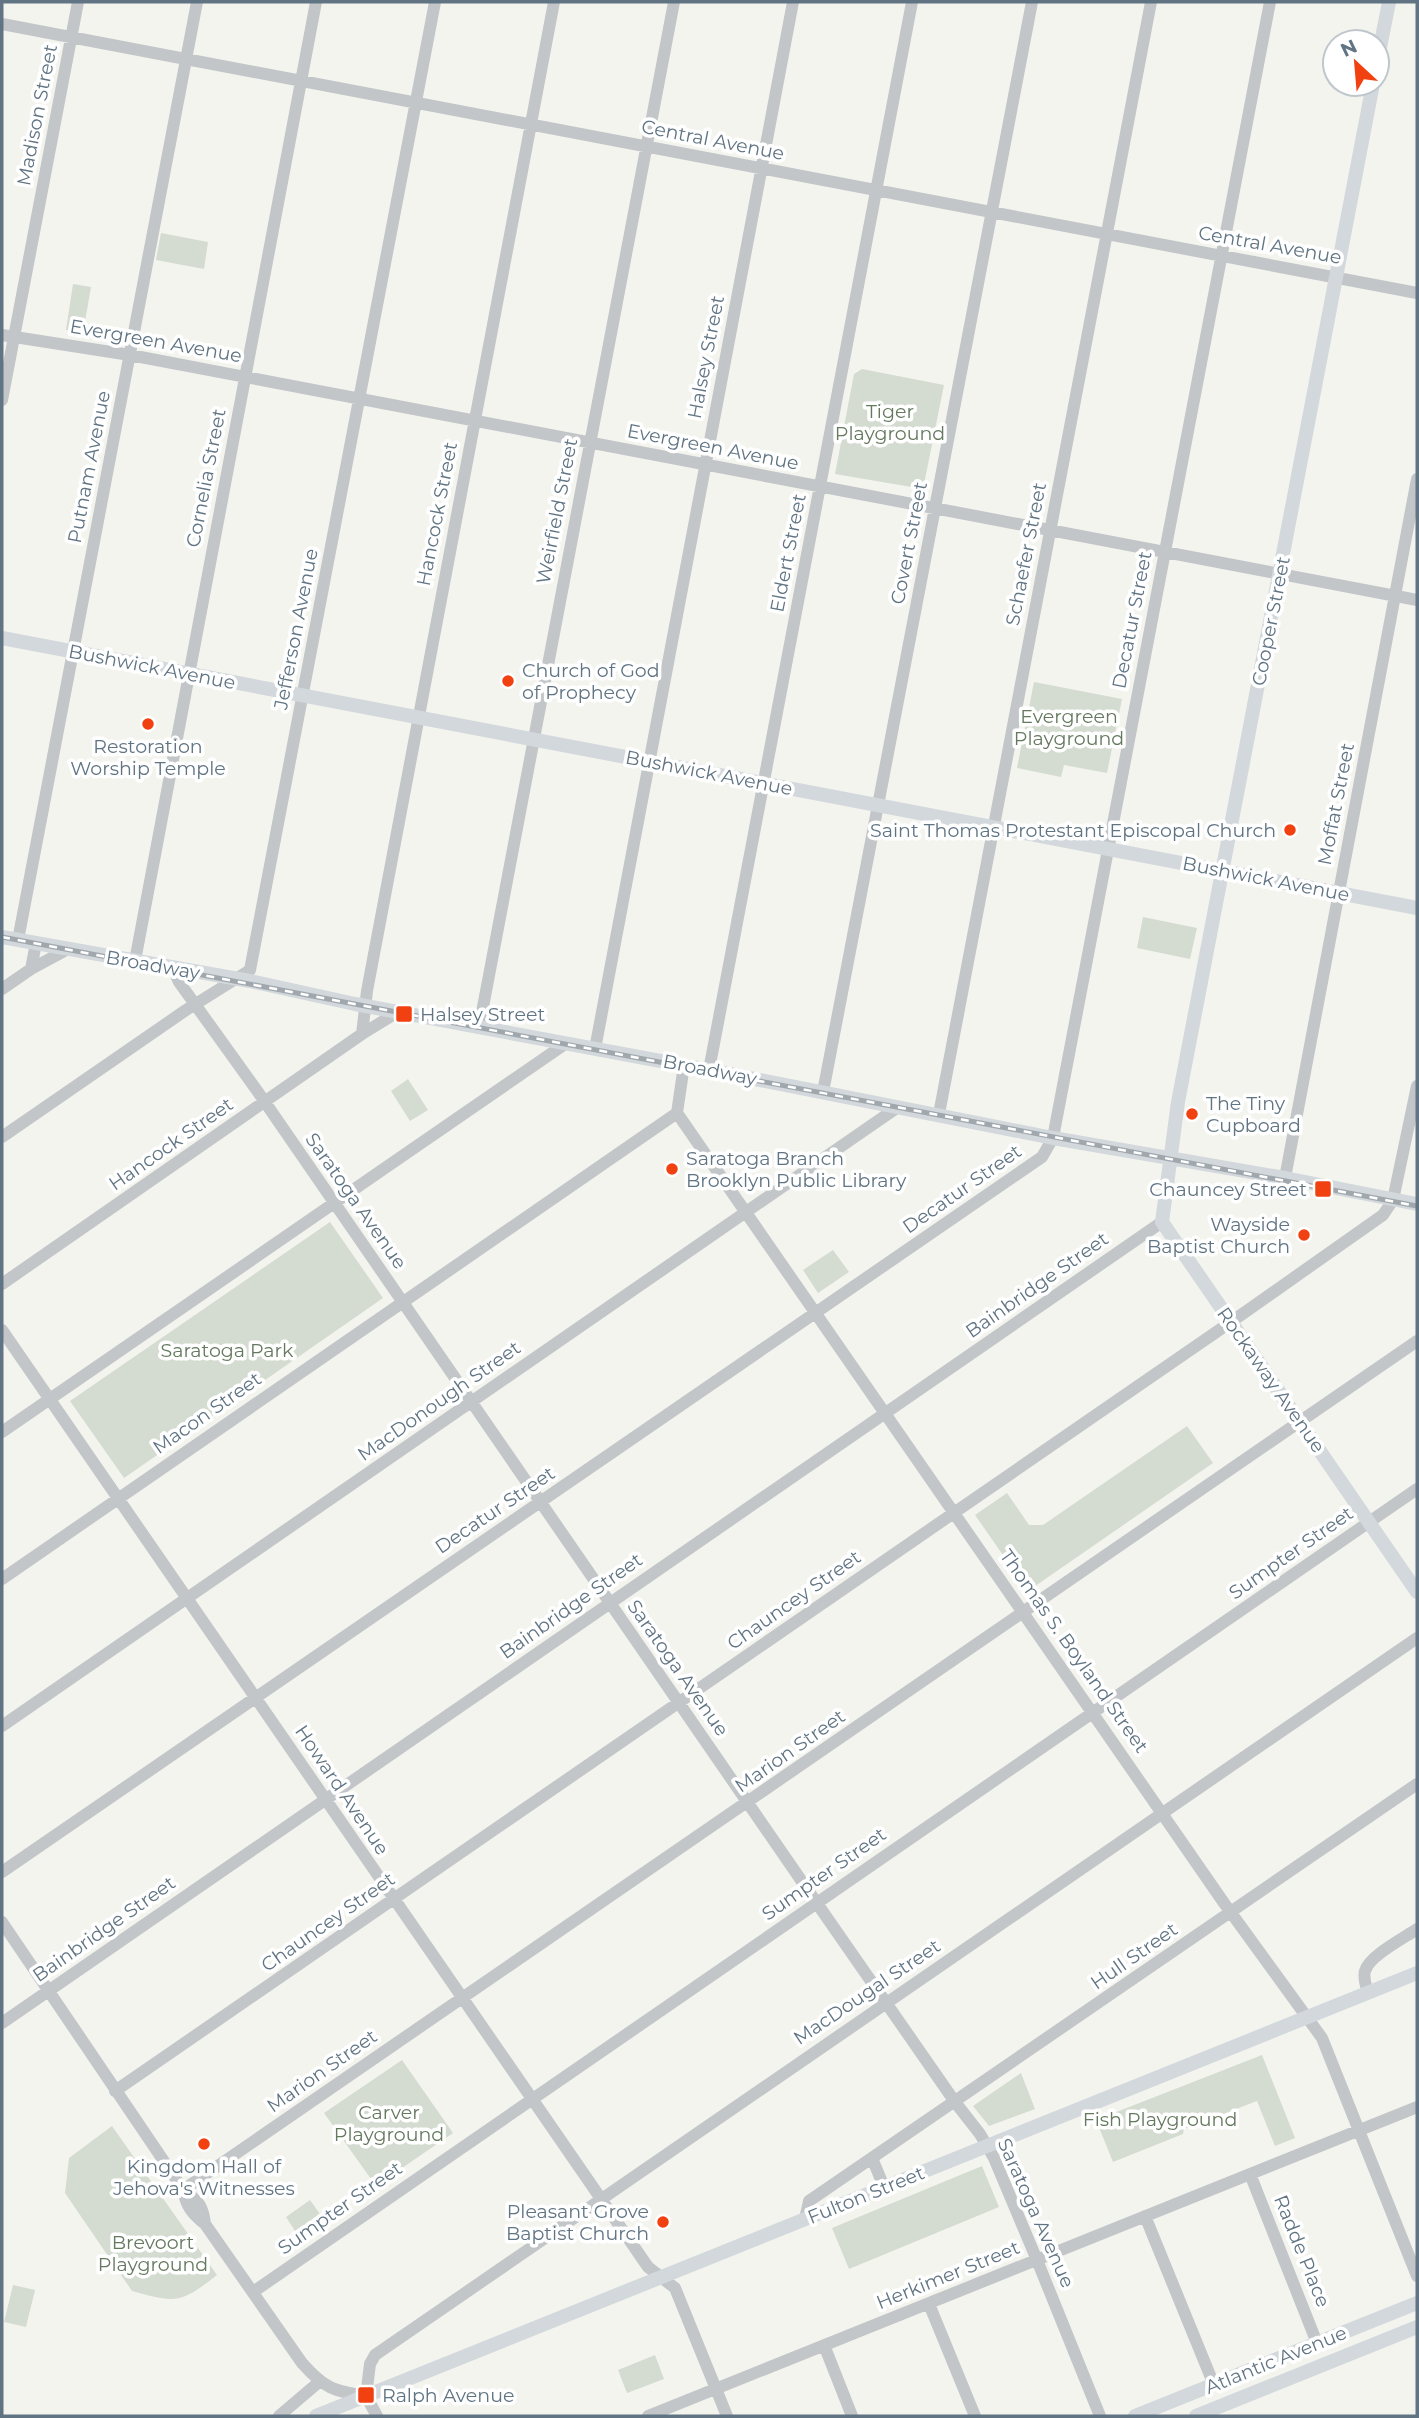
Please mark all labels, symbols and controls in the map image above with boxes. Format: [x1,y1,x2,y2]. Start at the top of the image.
north arrow [1321,28,1391,98]
text: N [1337,34,1361,62]
street label: Madison Street [12,42,62,188]
street label: Central Avenue [640,115,786,165]
street label: Central Avenue [1197,221,1343,269]
street label: Halsey Street [683,293,729,421]
street label: Evergreen Avenue [68,315,244,367]
street label: Putnam Avenue [63,389,115,545]
park label: Tiger Playground [835,400,945,445]
street label: Cornelia Street [181,407,231,549]
street label: Evergreen Avenue [625,419,801,475]
street label: Weirfield Street [532,436,582,586]
street label: Hancock Street [412,440,462,588]
street label: Covert Street [886,480,932,606]
street label: Schaefer Street [1001,480,1051,628]
street label: Eldert Street [765,492,811,614]
street label: Jefferson Avenue [269,547,323,712]
street label: Decatur Street [1107,549,1157,691]
street label: Cooper Street [1247,554,1295,688]
street label: Bushwick Avenue [67,640,237,694]
place label: Church of God of Prophecy [522,659,660,704]
marker: Church of God of Prophecy [500,673,516,689]
park label: Evergreen Playground [1014,705,1124,750]
marker: Restoration Worship Temple [140,716,156,732]
place label: Restoration Worship Temple [70,735,226,780]
street label: Moffat Street [1313,741,1359,867]
street label: Bushwick Avenue [624,746,794,800]
place label: Saint Thomas Protestant Episcopal Church [870,819,1276,842]
marker: Saint Thomas Protestant Episcopal Church [1282,822,1298,838]
street label: Bushwick Avenue [1181,852,1351,906]
street label: Broadway [104,945,203,985]
place label: Halsey Street [420,1003,545,1026]
marker: Halsey Street [394,1004,414,1024]
street label: Broadway [661,1050,760,1090]
street label: Hancock Street [104,1092,238,1195]
place label: The Tiny Cupboard [1206,1092,1301,1137]
marker: The Tiny Cupboard [1184,1106,1200,1122]
street label: Saratoga Avenue [300,1128,412,1274]
street label: Decatur Street [898,1139,1026,1238]
place label: Saratoga Branch Brooklyn Public Library [686,1147,907,1192]
marker: Saratoga Branch Brooklyn Public Library [664,1161,680,1177]
place label: Chauncey Street [1149,1178,1307,1201]
marker: Chauncey Street [1313,1179,1333,1199]
place label: Wayside Baptist Church [1147,1213,1290,1258]
street label: Bainbridge Street [961,1227,1113,1343]
marker: Wayside Baptist Church [1296,1227,1312,1243]
street label: Rockaway Avenue [1212,1303,1330,1457]
street label: MacDonough Street [353,1336,525,1466]
park label: Saratoga Park [161,1339,294,1362]
street label: Macon Street [148,1367,266,1459]
street label: Decatur Street [431,1461,560,1559]
street label: Sumpter Street [1224,1501,1358,1604]
street label: Chauncey Street [723,1545,865,1655]
street label: Thomas S. Boyland Street [995,1545,1153,1757]
street label: Bainbridge Street [495,1548,647,1664]
street label: Saratoga Avenue [622,1595,734,1741]
street label: Marion Street [731,1704,850,1797]
street label: Howard Avenue [290,1721,394,1859]
street label: Sumpter Street [757,1822,891,1925]
street label: Chauncey Street [257,1867,399,1977]
street label: Bainbridge Street [28,1871,180,1987]
street label: Hull Street [1086,1917,1182,1994]
street label: MacDougal Street [789,1934,945,2050]
street label: Marion Street [263,2024,382,2117]
park label: Carver Playground [334,2101,444,2146]
park label: Fish Playground [1083,2108,1237,2131]
street label: Saratoga Avenue [993,2135,1079,2291]
marker: Kingdom Hall of Jehova's Witnesses [196,2136,212,2152]
place label: Kingdom Hall of Jehova's Witnesses [112,2155,295,2200]
street label: Sumpter Street [273,2156,407,2259]
street label: Fulton Street [804,2161,928,2229]
street label: Radde Place [1269,2192,1335,2310]
place label: Pleasant Grove Baptist Church [506,2200,649,2245]
marker: Pleasant Grove Baptist Church [655,2214,671,2230]
park label: Brevoort Playground [98,2231,208,2276]
street label: Herkimer Street [873,2236,1023,2314]
street label: Atlantic Avenue [1202,2321,1350,2399]
place label: Ralph Avenue [382,2384,514,2407]
marker: Ralph Avenue [356,2385,376,2405]

